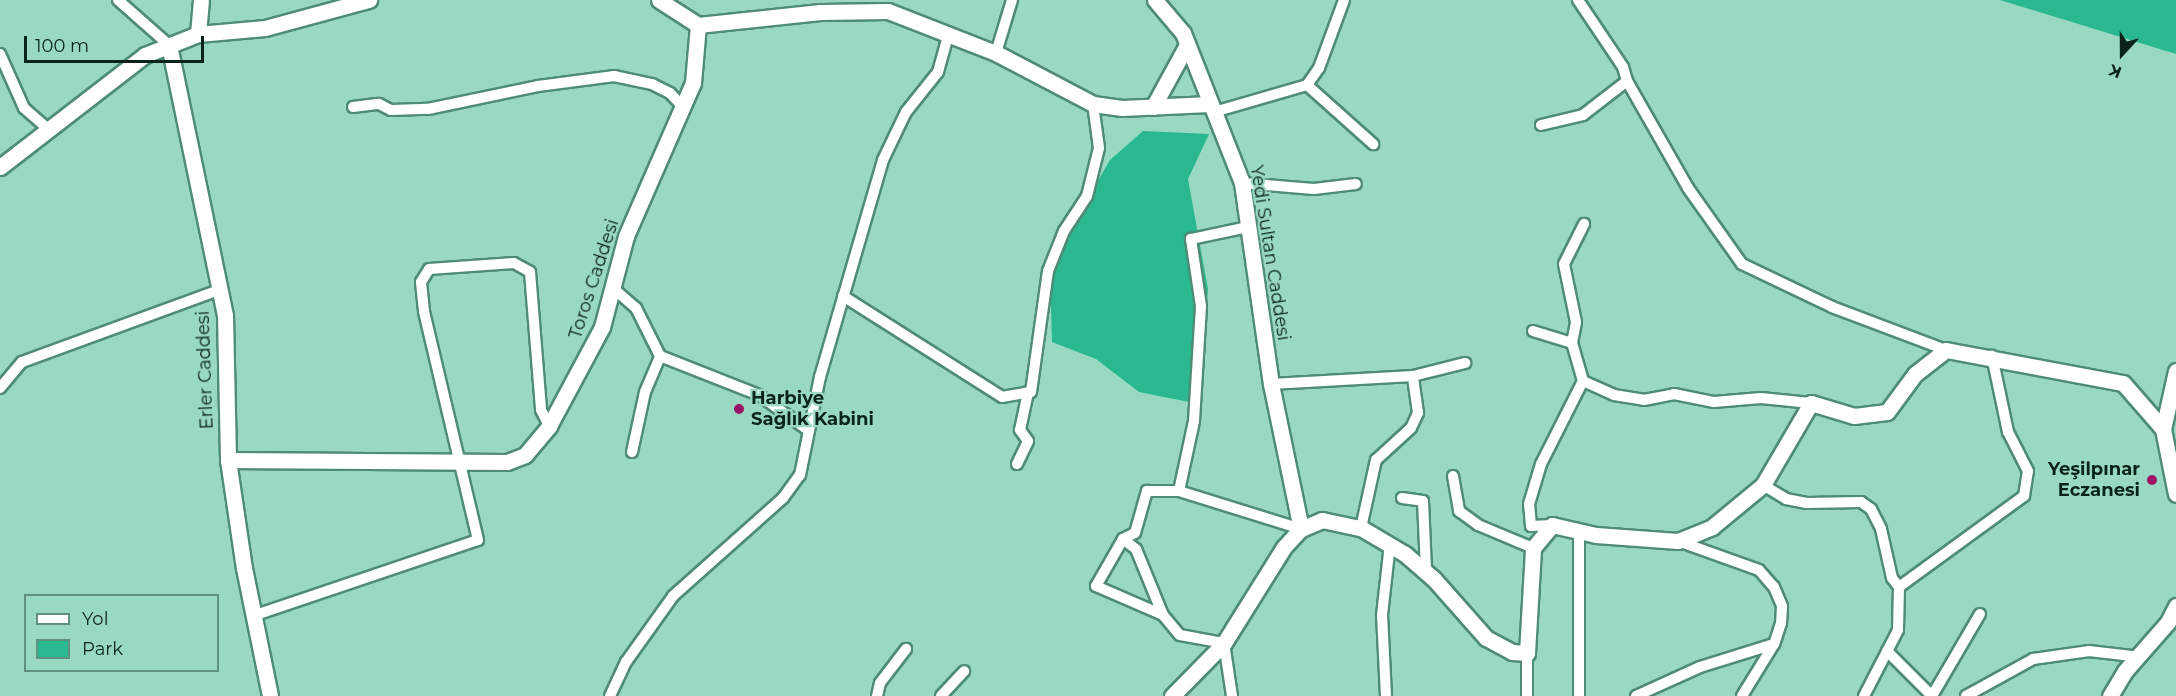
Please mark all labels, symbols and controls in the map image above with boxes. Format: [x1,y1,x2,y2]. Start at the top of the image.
scale bar [27,24,207,62]
north arrow [2092,24,2152,84]
text: 100 m [35,35,89,57]
text: K [2106,60,2124,82]
street label: Yedi Sultan Caddesi [1245,164,1295,342]
street label: Toros Caddesi [564,216,624,342]
street label: Erler Caddesi [192,310,218,430]
place label: Harbiye Sağlık Kabini [751,388,874,430]
marker: Harbiye Sağlık Kabini [732,402,746,416]
place label: Yeşilpınar Eczanesi [2048,459,2140,502]
marker: Yeşilpınar Eczanesi [2145,473,2159,487]
legend [24,594,219,672]
text: Yol [82,608,108,630]
text: Park [82,638,123,660]

